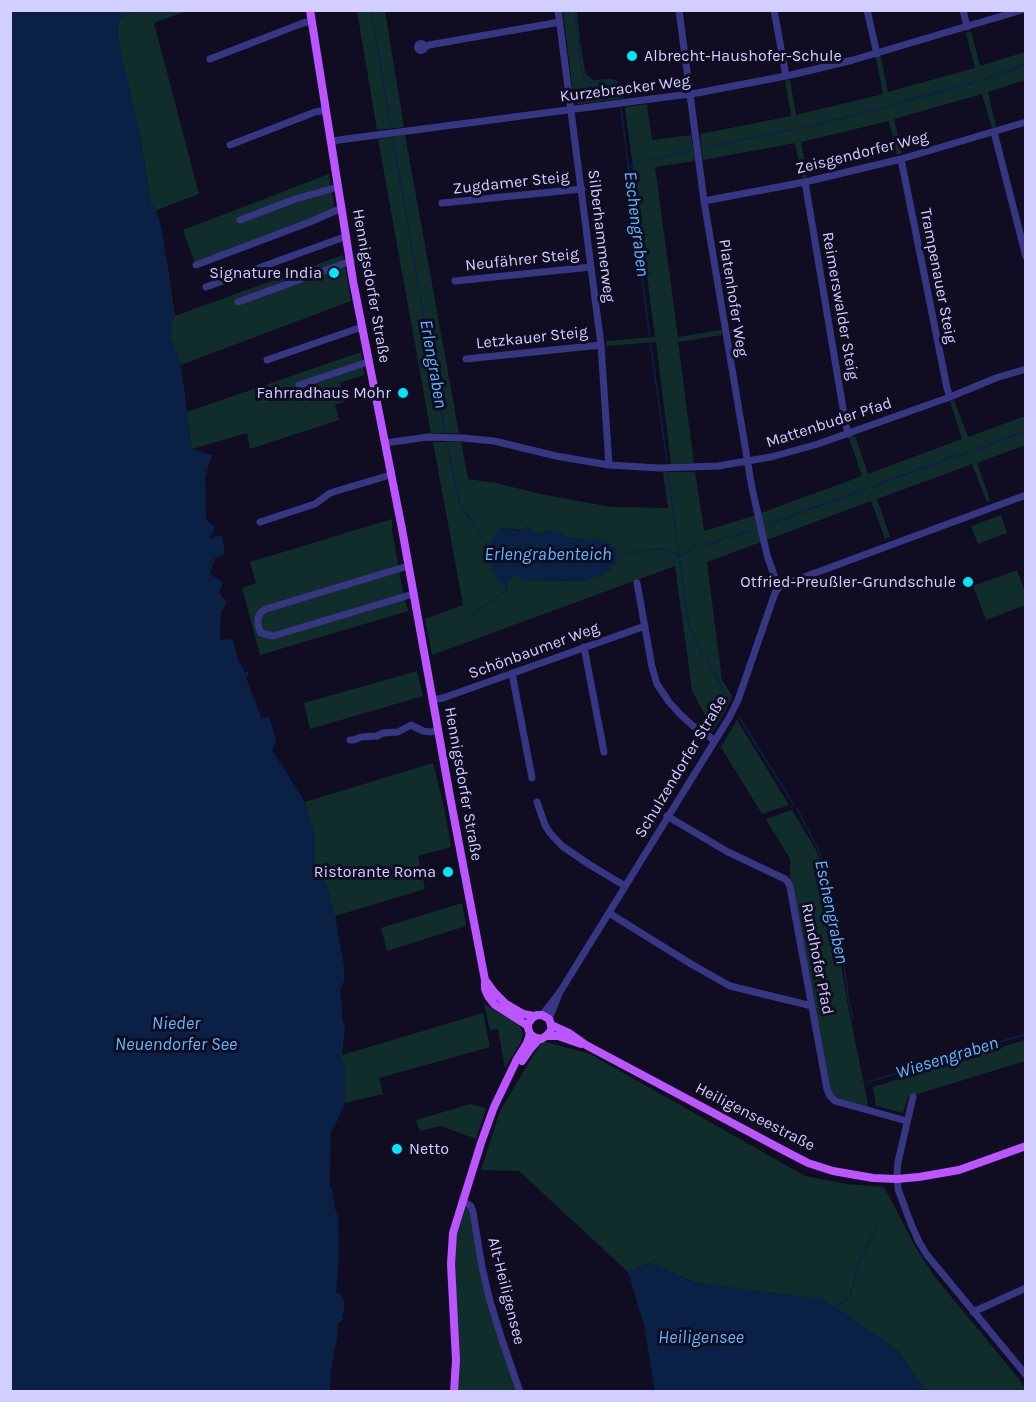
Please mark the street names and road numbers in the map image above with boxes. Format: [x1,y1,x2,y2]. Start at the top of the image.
street label: Kurzebracker Weg [559,71,691,107]
street label: Zeisgendorfer Weg [794,127,930,179]
street label: Zugdamer Steig [452,167,570,199]
street label: Silberhammerweg [583,169,619,303]
street label: Trampenauer Steig [915,207,961,345]
street label: Hennigsdorfer Straße [348,208,394,364]
street label: Reimerswalder Steig [818,230,862,382]
street label: Platenhofer Weg [714,238,752,358]
street label: Neufährer Steig [464,244,580,276]
street label: Letzkauer Steig [475,323,589,353]
street label: Mattenbuder Pfad [764,394,894,452]
street label: Schönbaumer Weg [466,618,602,684]
street label: Schulzendorfer Straße [631,692,731,842]
street label: Hennigsdorfer Straße [440,706,486,862]
street label: Rundhofer Pfad [797,902,837,1016]
street label: Heiligenseestraße [692,1079,818,1155]
street label: Alt-Heiligensee [483,1235,529,1347]

